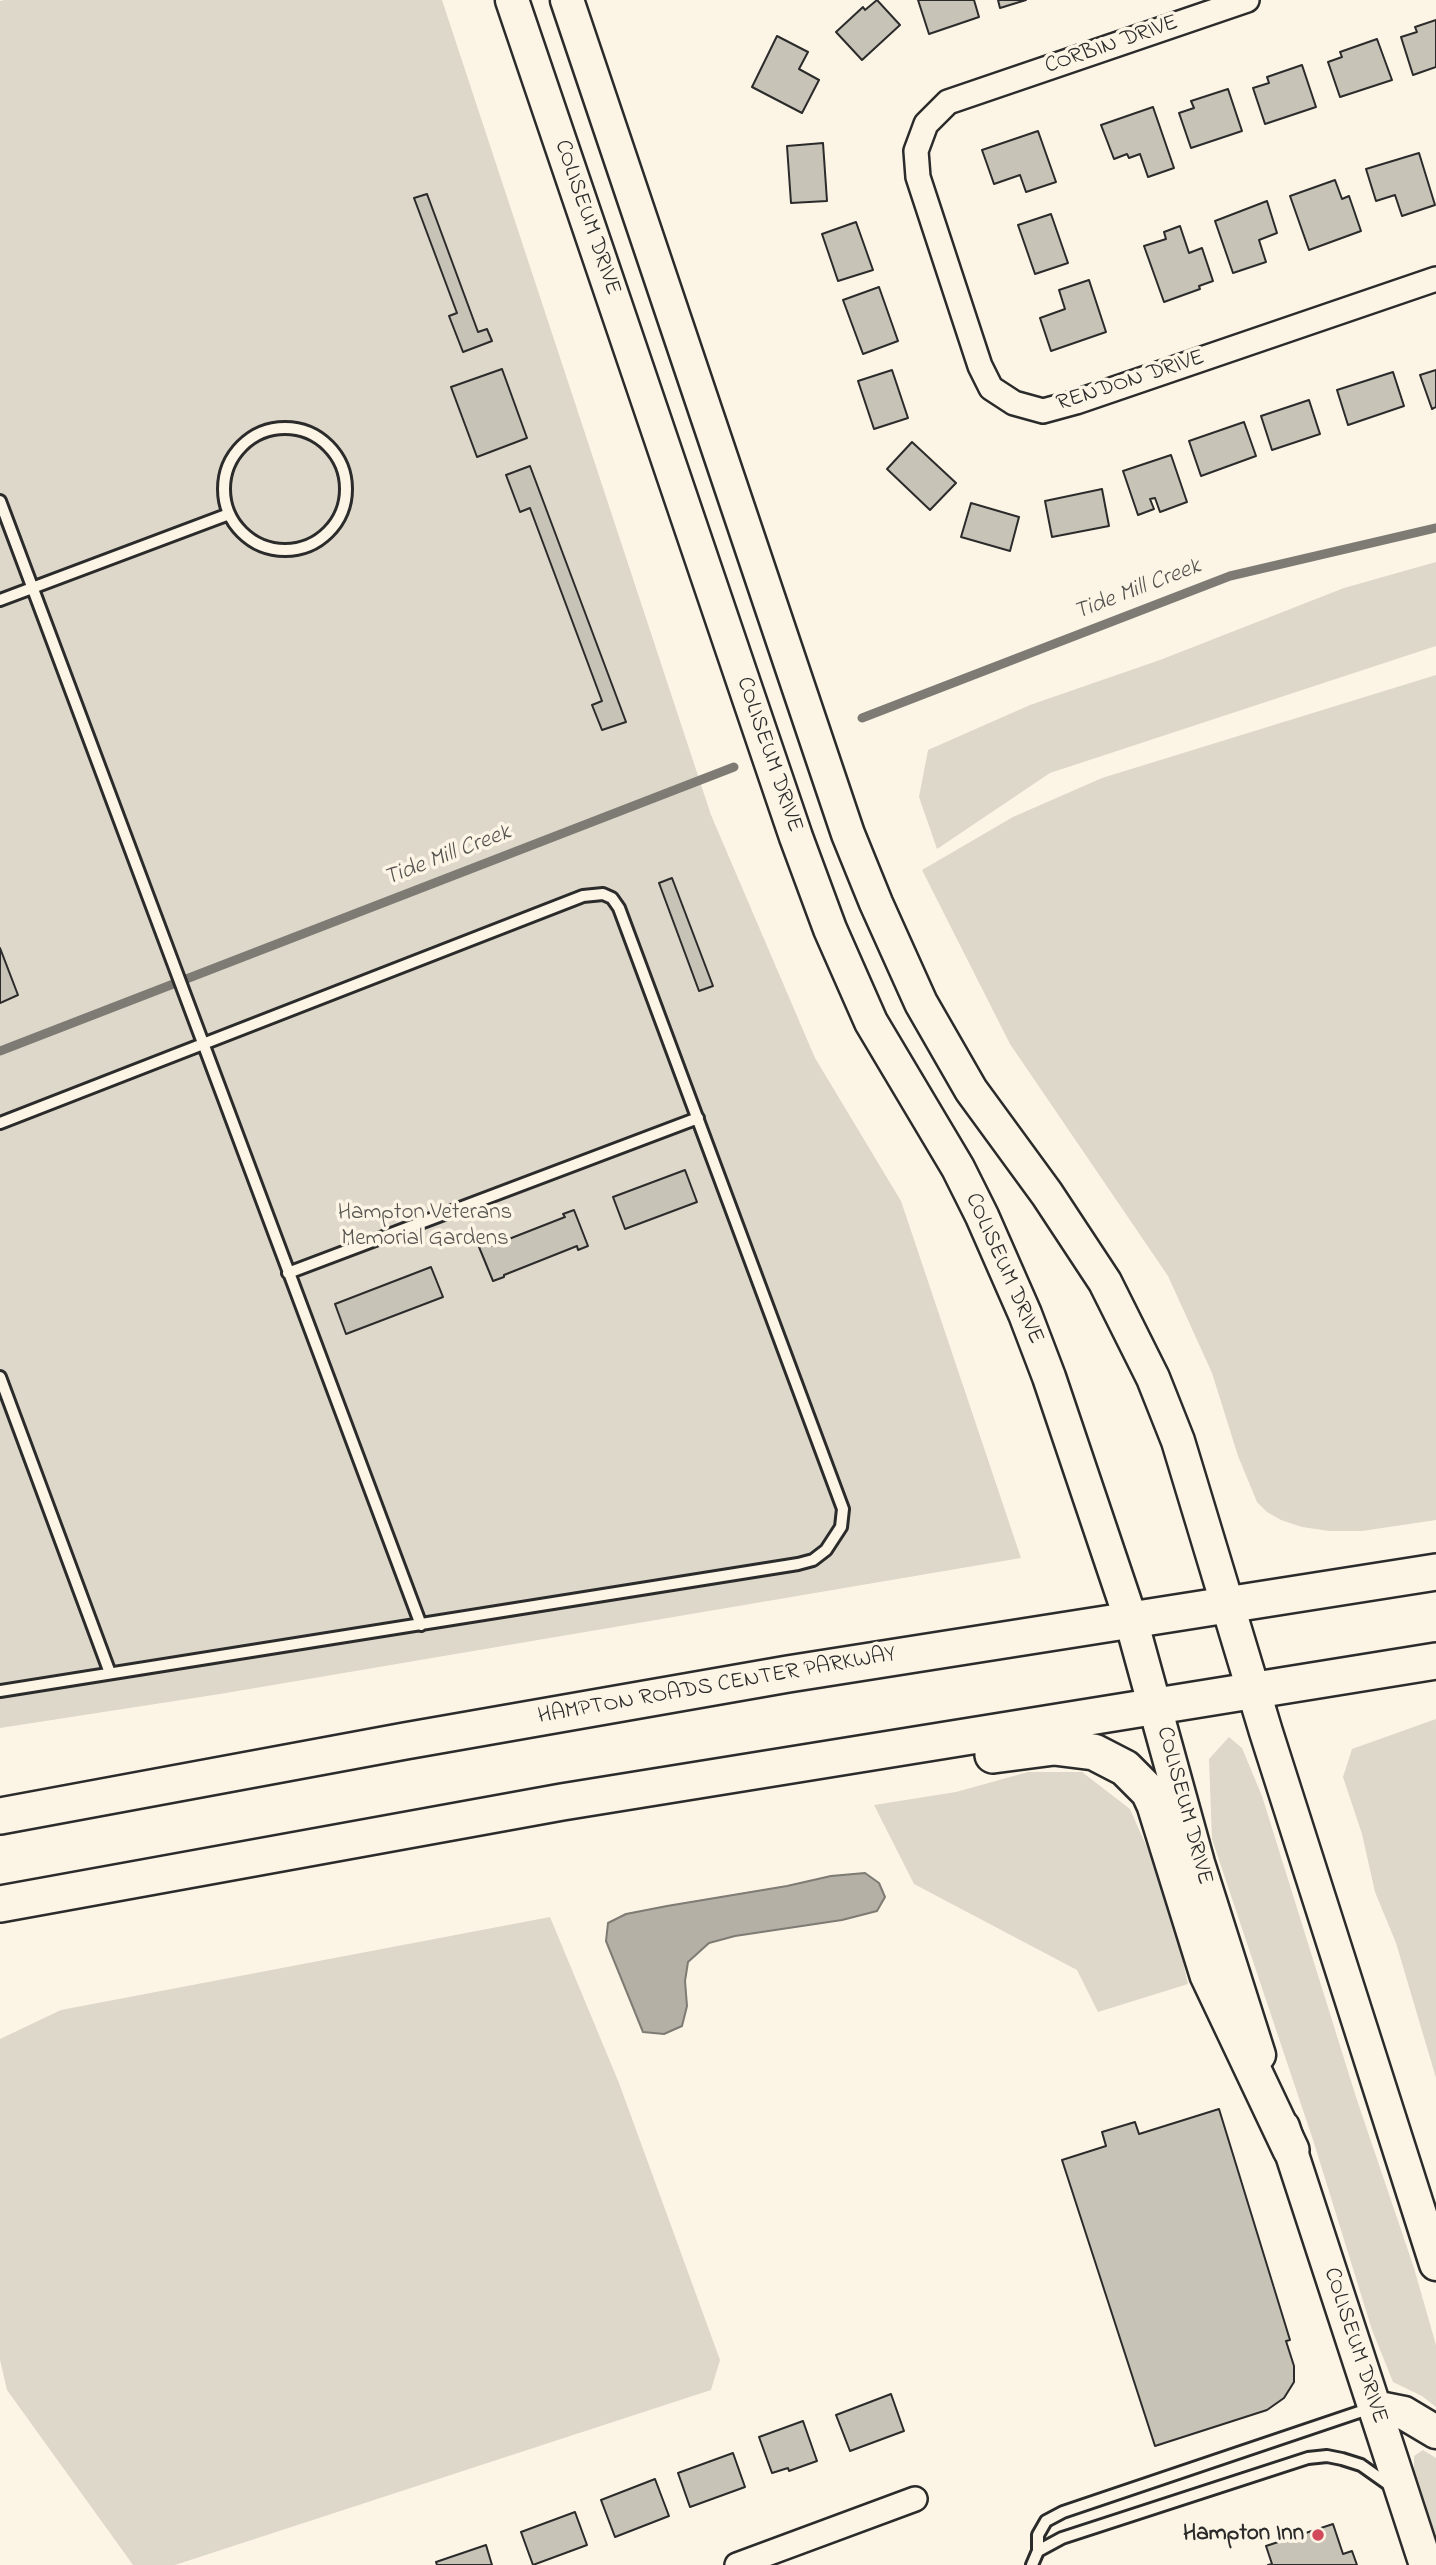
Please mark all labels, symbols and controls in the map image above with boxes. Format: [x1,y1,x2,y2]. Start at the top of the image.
street label: CORBIN DRIVE [1042,10,1182,82]
street label: COLISEUM DRIVE [547,137,625,299]
street label: RENDON DRIVE [1054,345,1208,419]
water label: Tide Mill Creek [1070,554,1206,628]
street label: COLISEUM DRIVE [729,674,807,836]
water label: Tide Mill Creek [380,820,516,894]
street label: COLISEUM DRIVE [957,1189,1049,1349]
park label: Hampton Veterans Memorial Gardens [338,1200,512,1254]
street label: HAMPTON ROADS CENTER PARKWAY [536,1642,898,1732]
street label: COLISEUM DRIVE [1149,1724,1217,1888]
street label: COLISEUM DRIVE [1316,2265,1392,2427]
place label: Hampton Inn [1183,2521,1304,2549]
marker: Hampton Inn [1310,2527,1326,2543]

